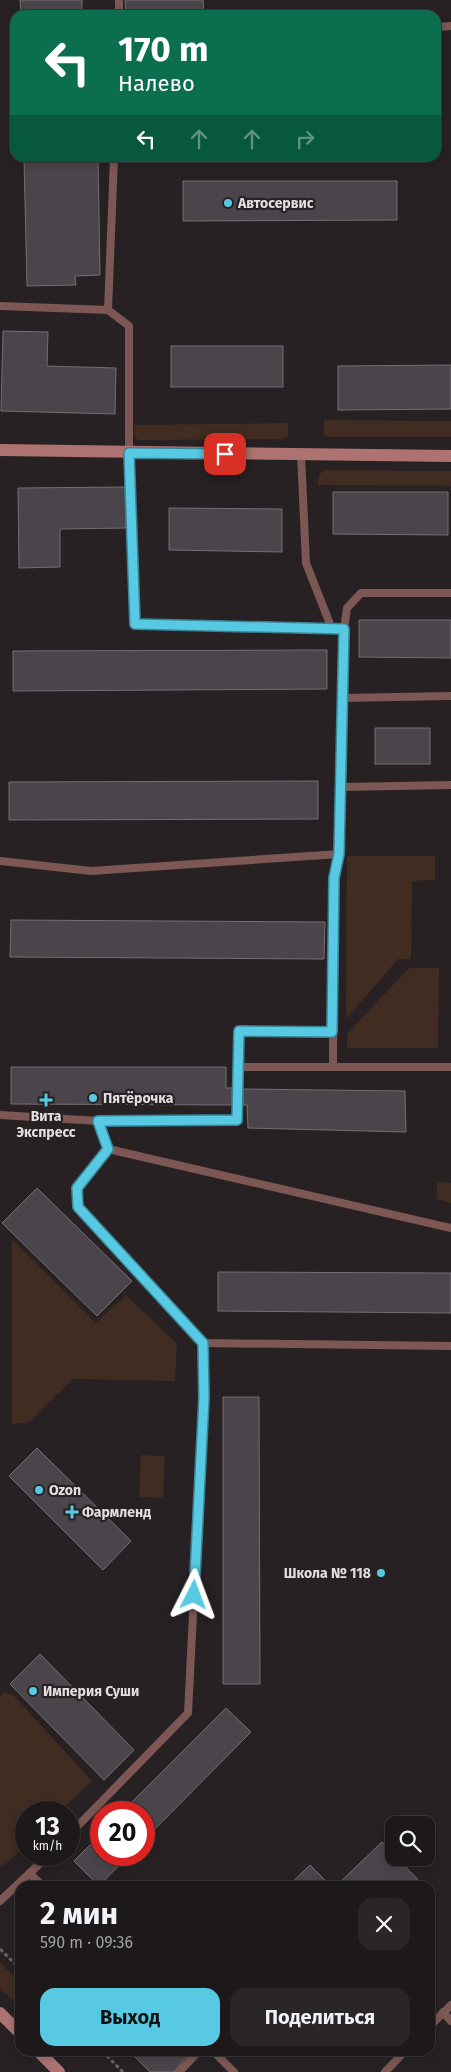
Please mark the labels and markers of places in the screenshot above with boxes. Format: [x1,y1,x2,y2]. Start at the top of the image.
place label: Автосервис [237,195,314,212]
marker: Автосервис [222,197,234,209]
pin [204,433,246,475]
place label: Пятёрочка [103,1090,174,1107]
marker: Пятёрочка [87,1092,99,1104]
marker: Вита Экспресс [40,1094,52,1106]
place label: Вита Экспресс [16,1108,76,1141]
place label: Ozon [49,1482,81,1499]
marker: Ozon [33,1484,45,1496]
place label: Фармленд [82,1504,151,1521]
marker: Фармленд [66,1506,78,1518]
place label: Школа № 118 [284,1565,371,1582]
marker: Школа № 118 [375,1567,387,1579]
place label: Империя Суши [43,1683,139,1700]
marker: Империя Суши [27,1685,39,1697]

